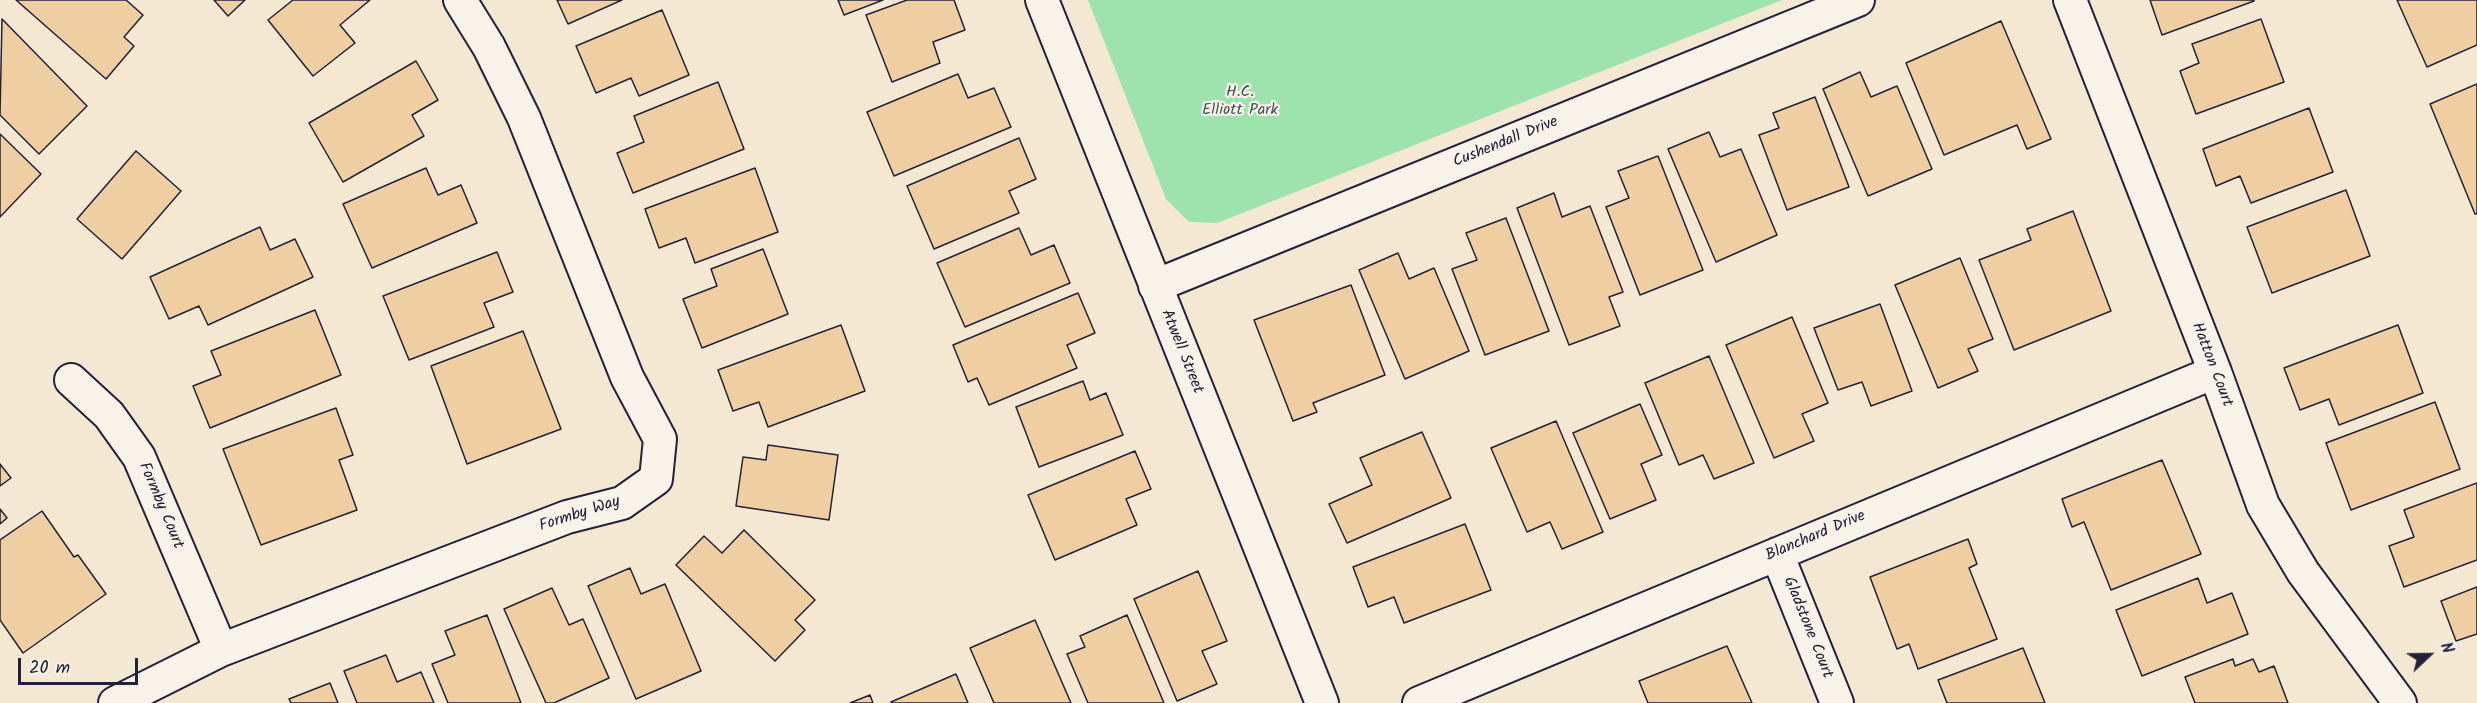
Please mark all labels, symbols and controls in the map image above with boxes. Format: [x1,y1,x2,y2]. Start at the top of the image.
park label: H.C. Elliott Park [1202,83,1278,121]
street label: Cushendall Drive [1451,113,1561,173]
street label: Atwell Street [1155,307,1207,397]
street label: Hatton Court [2186,320,2236,410]
street label: Formby Court [133,460,187,552]
street label: Formby Way [537,493,623,537]
street label: Blanchard Drive [1763,507,1869,567]
street label: Gladstone Court [1778,575,1836,681]
north arrow [2399,625,2459,685]
text: N [2433,639,2460,657]
scale bar [21,646,141,684]
text: 20 m [29,654,70,683]

